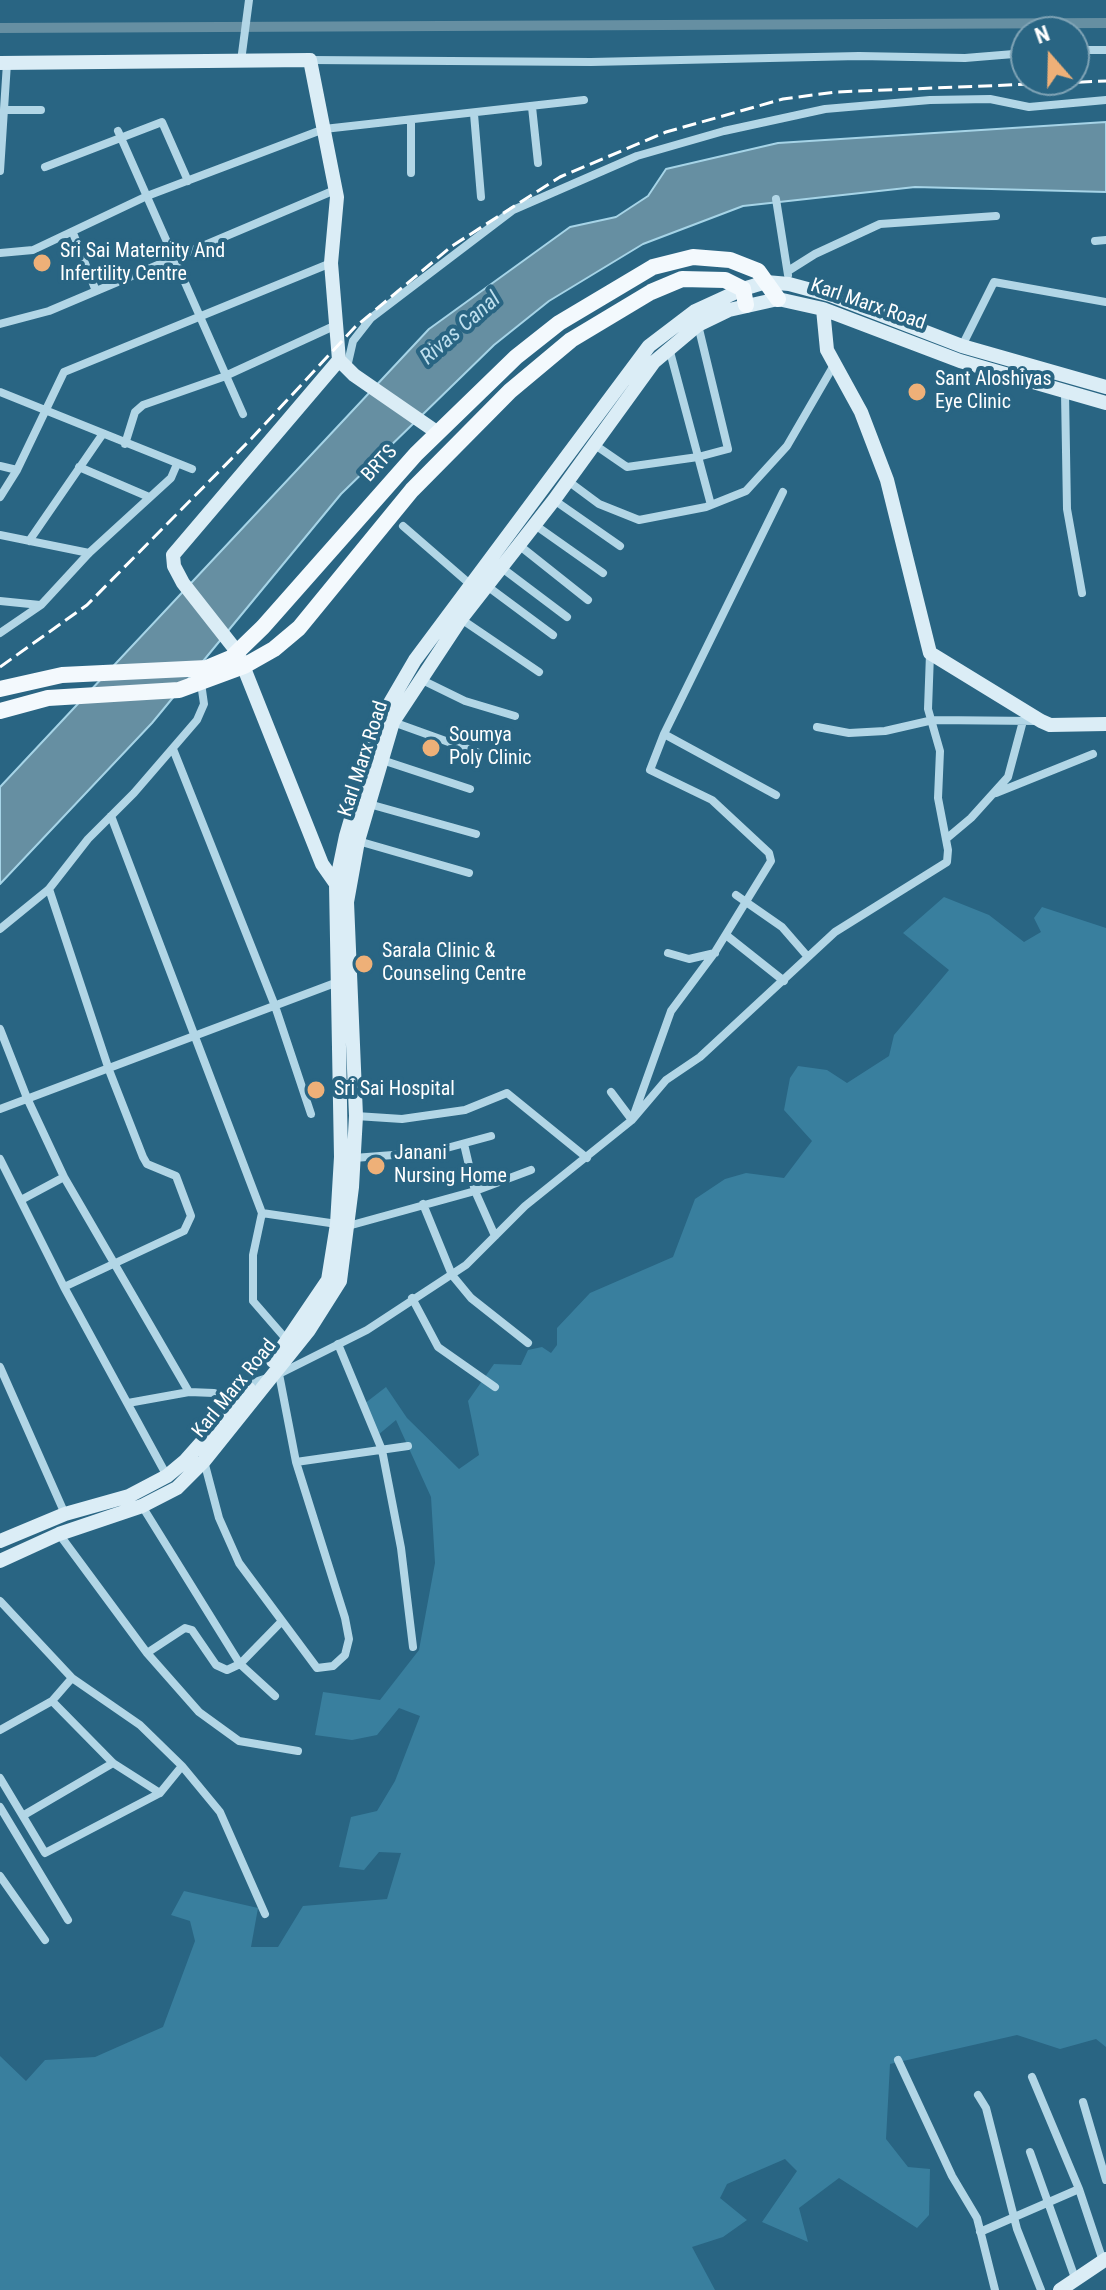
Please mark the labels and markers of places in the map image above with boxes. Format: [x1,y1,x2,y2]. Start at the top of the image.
place label: Sri Sai Maternity And Infertility Centre [60,240,225,287]
marker: Sri Sai Maternity And Infertility Centre [31,252,53,274]
place label: Sant Aloshiyas Eye Clinic [935,368,1052,415]
marker: Sant Aloshiyas Eye Clinic [906,381,928,403]
place label: Soumya Poly Clinic [449,724,532,771]
marker: Soumya Poly Clinic [420,737,442,759]
place label: Sarala Clinic & Counseling Centre [382,940,526,987]
marker: Sarala Clinic & Counseling Centre [353,953,375,975]
place label: Sri Sai Hospital [334,1078,455,1102]
marker: Sri Sai Hospital [305,1079,327,1101]
place label: Janani Nursing Home [394,1142,507,1189]
marker: Janani Nursing Home [365,1155,387,1177]

